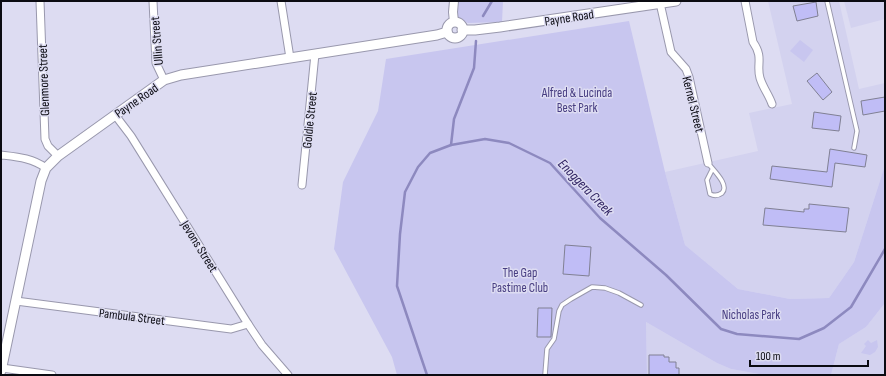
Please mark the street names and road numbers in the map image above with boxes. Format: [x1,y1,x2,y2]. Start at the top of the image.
street label: Payne Road [543,6,595,30]
street label: Ullin Street [147,16,167,66]
street label: Glenmore Street [35,44,53,116]
street label: Kernel Street [678,74,708,134]
street label: Payne Road [112,80,162,122]
street label: Goldie Street [299,91,321,149]
street label: Jevons Street [177,217,221,275]
street label: Pambula Street [98,305,166,329]

